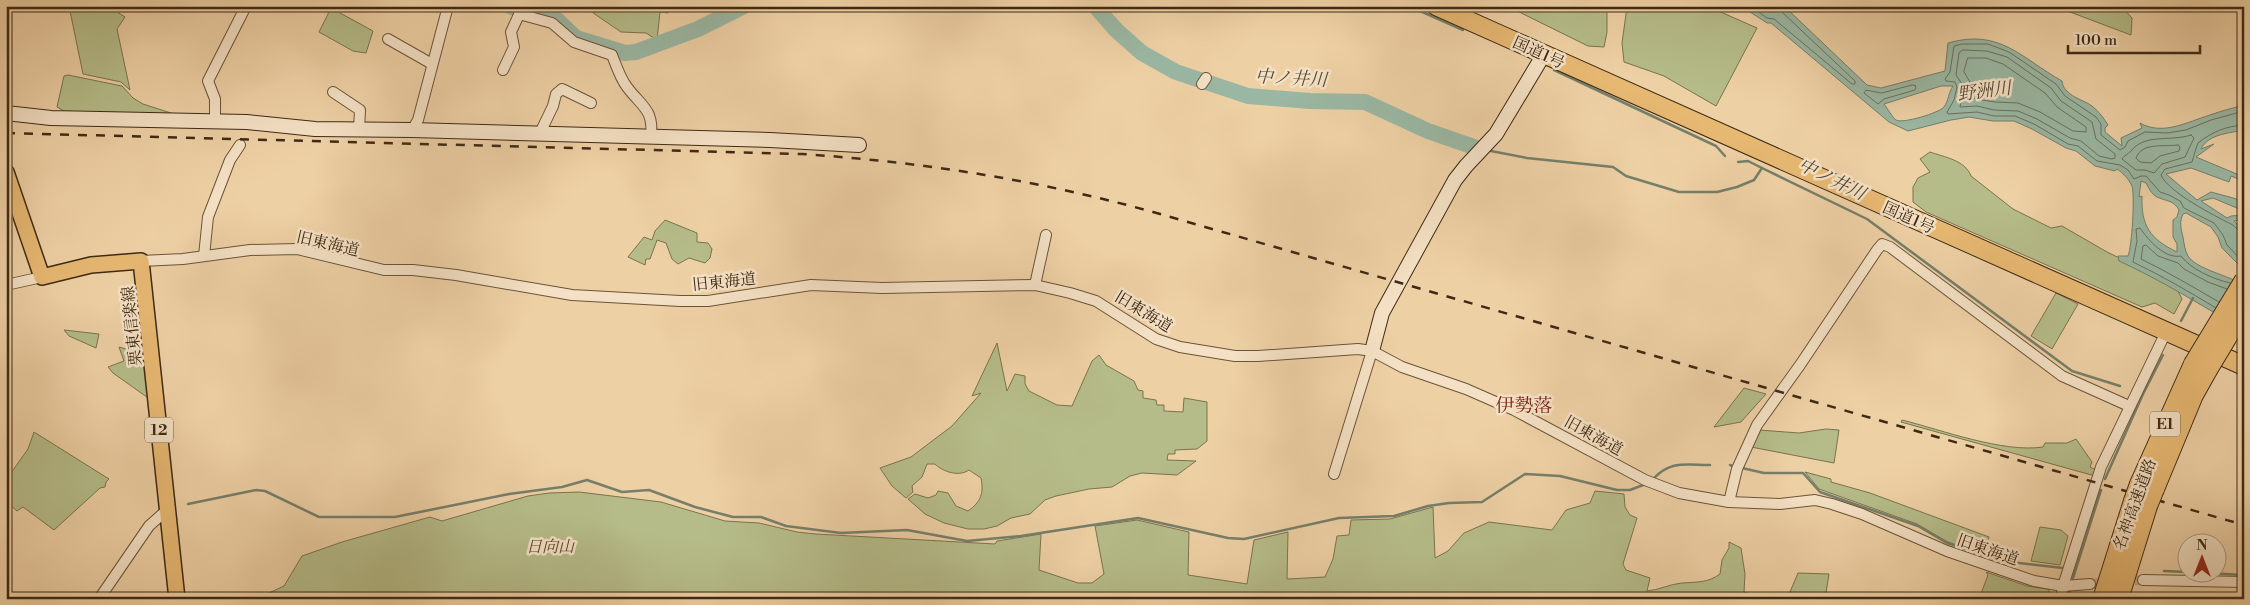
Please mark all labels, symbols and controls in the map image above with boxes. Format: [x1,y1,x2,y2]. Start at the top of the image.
scale bar [2068,22,2200,54]
text: 100 m [2075,31,2117,50]
street label: 国道1号 [1509,33,1568,73]
water label: 中ノ井川 [1254,65,1330,92]
water label: 野洲川 [1956,77,2014,106]
water label: 中ノ井川 [1794,153,1871,206]
street label: 国道1号 [1879,198,1938,238]
street label: 旧東海道 [294,227,361,261]
street label: 旧東海道 [691,269,757,295]
street label: 栗東信楽線 [118,285,146,367]
street label: 旧東海道 [1111,287,1176,337]
district label: 伊勢落 [1495,394,1553,418]
street label: 旧東海道 [1561,412,1626,460]
road number: E1 [2150,412,2180,436]
road number: 12 [145,418,173,442]
street label: 名神高速道路 [2109,456,2161,553]
street label: 旧東海道 [1954,530,2021,570]
north arrow [2178,532,2228,582]
park label: 日向山 [526,537,576,557]
text: N [2196,537,2208,555]

